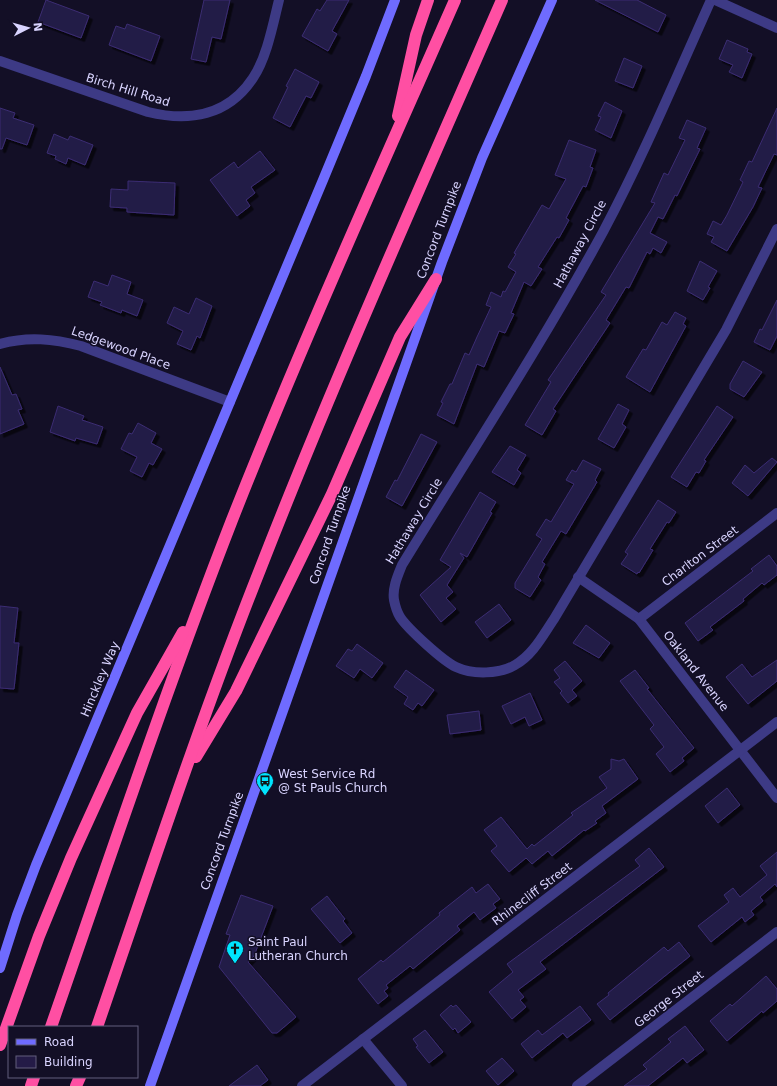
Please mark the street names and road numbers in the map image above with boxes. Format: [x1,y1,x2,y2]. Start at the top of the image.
street label: Birch Hill Road [84,71,172,109]
street label: Concord Turnpike [414,179,464,281]
street label: Hathaway Circle [551,198,609,290]
street label: Ledgewood Place [70,324,172,372]
street label: Hathaway Circle [383,475,445,567]
street label: Concord Turnpike [306,484,354,586]
street label: Charlton Street [659,523,741,589]
street label: Oakland Avenue [660,628,732,714]
street label: Hinckley Way [78,639,122,719]
street label: Concord Turnpike [198,790,246,892]
street label: Rhinecliff Street [489,859,575,929]
street label: George Street [632,967,707,1030]

